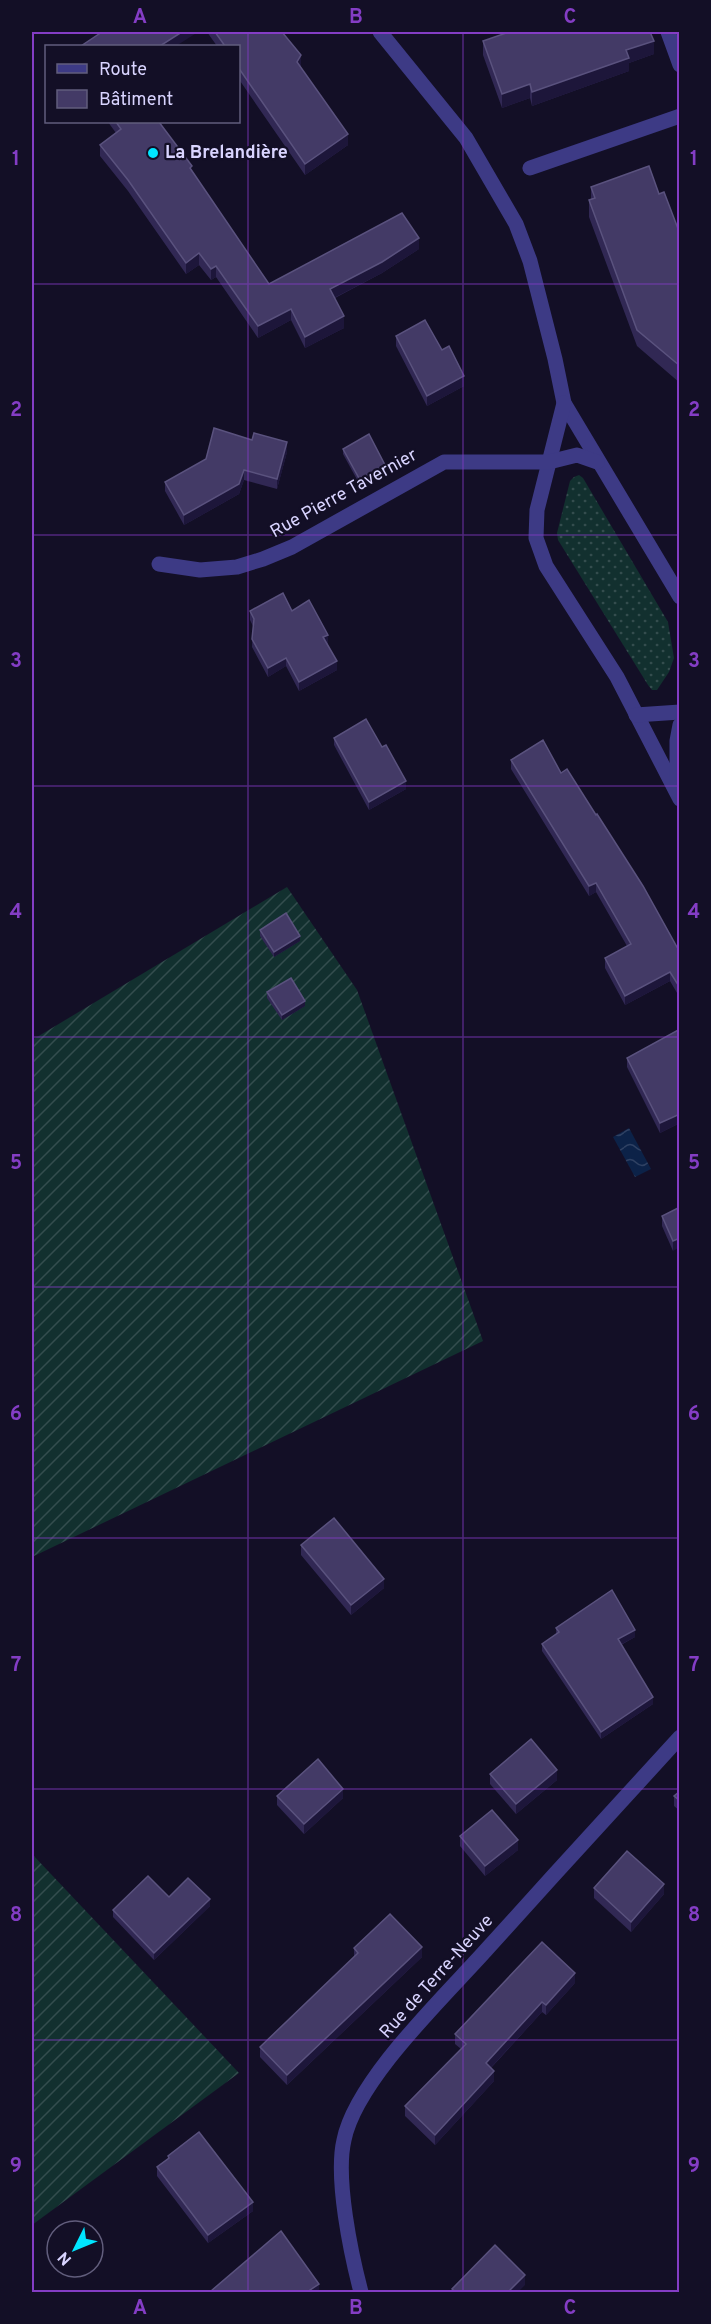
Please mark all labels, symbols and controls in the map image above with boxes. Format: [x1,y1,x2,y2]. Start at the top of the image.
text: A [133,5,147,31]
text: B [349,5,363,31]
text: C [564,5,576,31]
legend [45,45,240,123]
text: Route [99,59,147,82]
text: Bâtiment [99,89,173,112]
place label: La Brelandière [165,142,288,165]
marker: La Brelandière [146,146,160,160]
text: 1 [12,147,20,173]
text: 1 [690,147,698,173]
text: 2 [10,398,22,424]
text: 2 [688,398,700,424]
street label: Rue Pierre Tavernier [267,444,421,544]
text: 3 [10,649,22,675]
text: 3 [688,649,700,675]
text: 4 [10,900,22,926]
text: 4 [688,900,700,926]
text: 5 [10,1151,22,1177]
text: 5 [688,1151,700,1177]
text: 6 [10,1402,22,1428]
text: 6 [688,1402,700,1428]
text: 7 [11,1653,21,1679]
text: 7 [689,1653,699,1679]
text: 8 [10,1903,22,1929]
text: 8 [688,1903,700,1929]
street label: Rue de Terre-Neuve [375,1910,499,2044]
text: 9 [10,2154,22,2180]
text: 9 [688,2154,700,2180]
north arrow [45,2219,105,2279]
text: N [54,2247,77,2269]
text: A [133,2296,147,2322]
text: B [349,2296,363,2322]
text: C [564,2296,576,2322]

